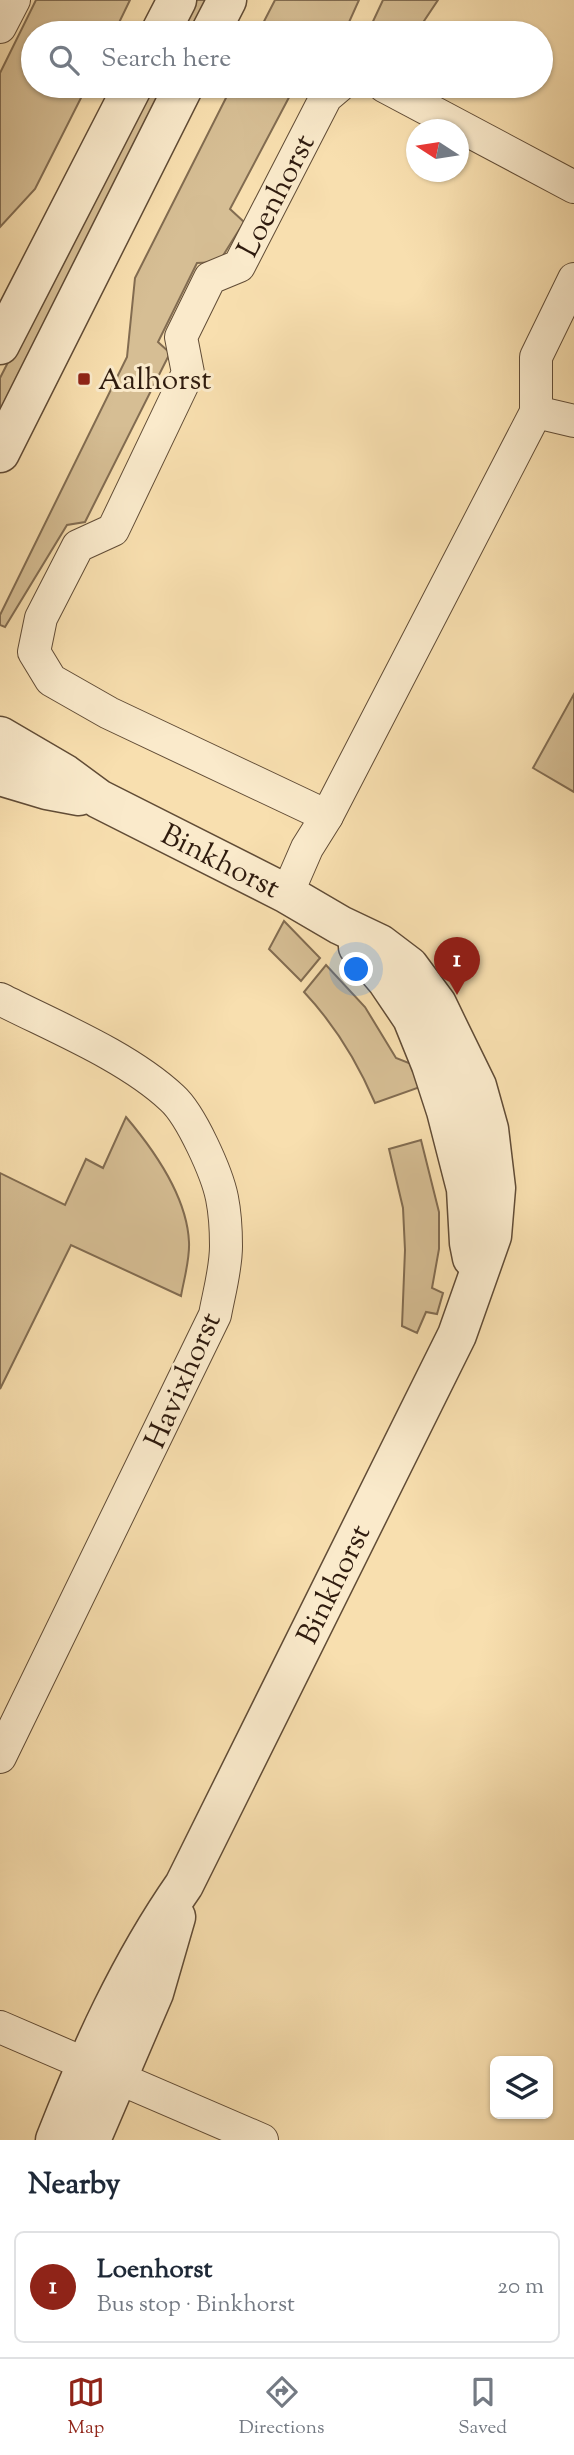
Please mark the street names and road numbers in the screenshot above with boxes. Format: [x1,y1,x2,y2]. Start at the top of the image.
street label: Loenhorst [228,127,327,266]
street label: Binkhorst [153,815,287,911]
street label: Havixhorst [135,1306,233,1456]
street label: Binkhorst [288,1518,383,1652]

